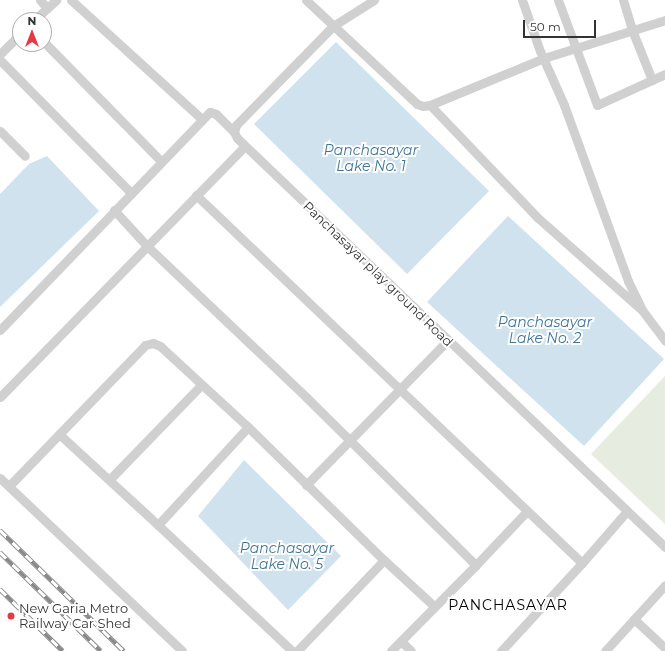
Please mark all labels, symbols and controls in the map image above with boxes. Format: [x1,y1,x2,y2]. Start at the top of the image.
north arrow [12,12,52,52]
scale bar [525,12,598,38]
text: N [28,14,36,28]
text: 50 m [530,19,561,34]
water label: Panchasayar Lake No. 1 [324,142,418,174]
street label: Panchasayar play ground Road [300,198,456,350]
water label: Panchasayar Lake No. 2 [498,314,592,346]
water label: Panchasayar Lake No. 5 [240,540,334,572]
district label: PANCHASAYAR [448,597,568,613]
place label: New Garia Metro Railway Car Shed [19,601,131,632]
marker: New Garia Metro Railway Car Shed [6,611,16,621]

